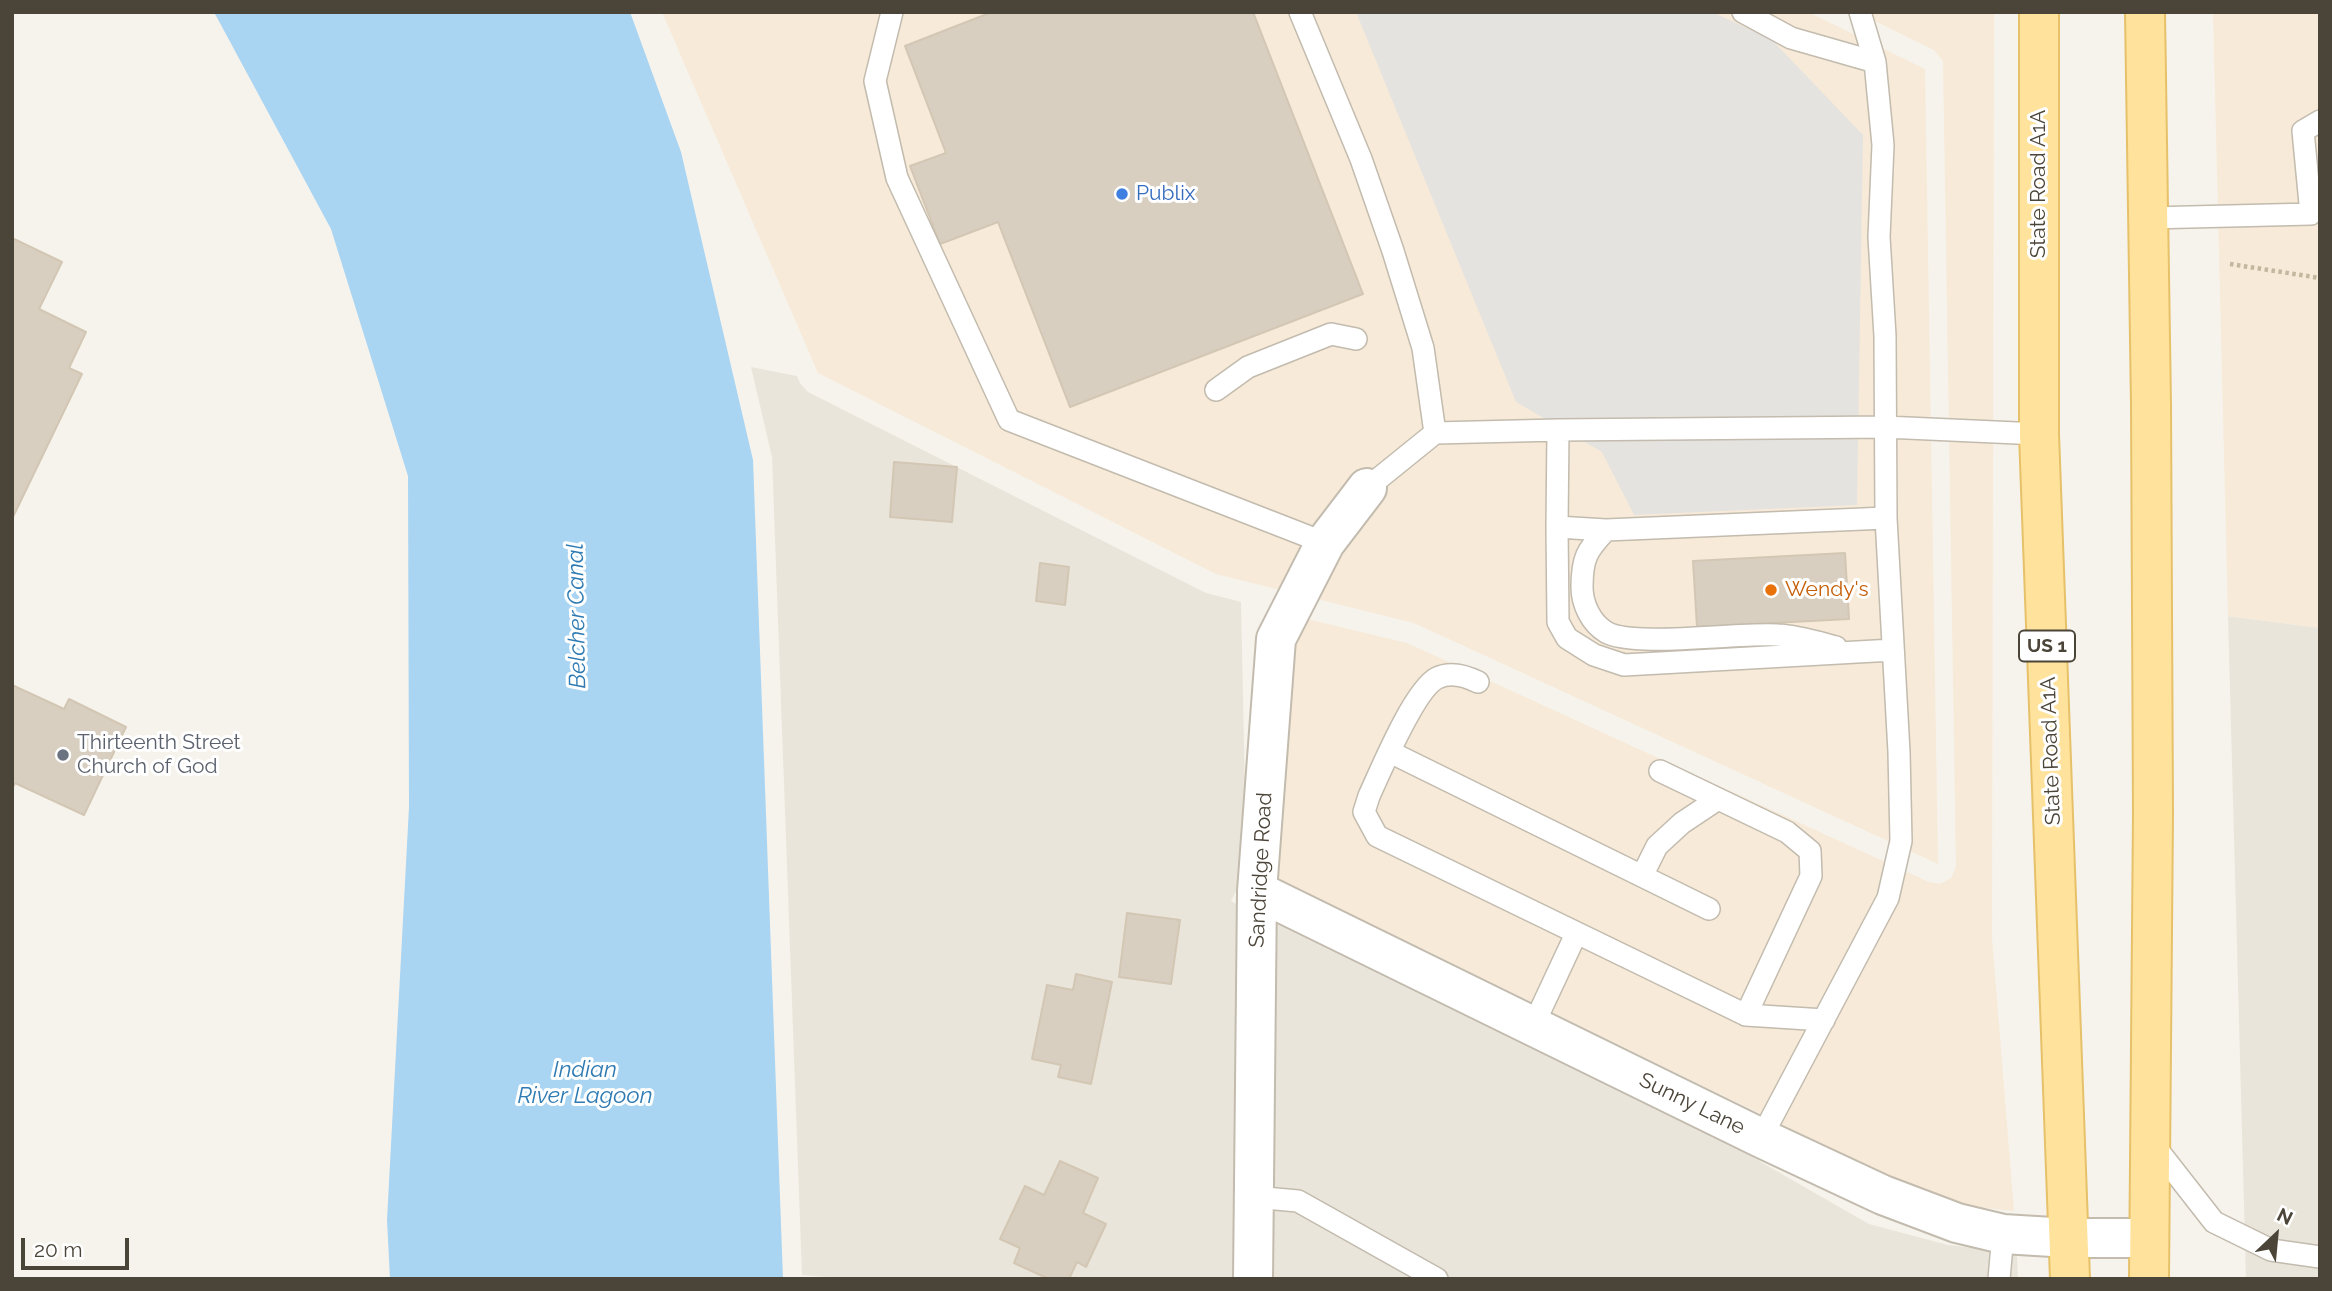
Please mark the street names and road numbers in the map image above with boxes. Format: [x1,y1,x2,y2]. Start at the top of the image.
street label: State Road A1A [2026,110,2052,258]
road number: US 1 [2019,631,2075,662]
street label: State Road A1A [2036,676,2066,826]
street label: Sandridge Road [1244,792,1278,948]
street label: Sunny Lane [1635,1068,1749,1140]

